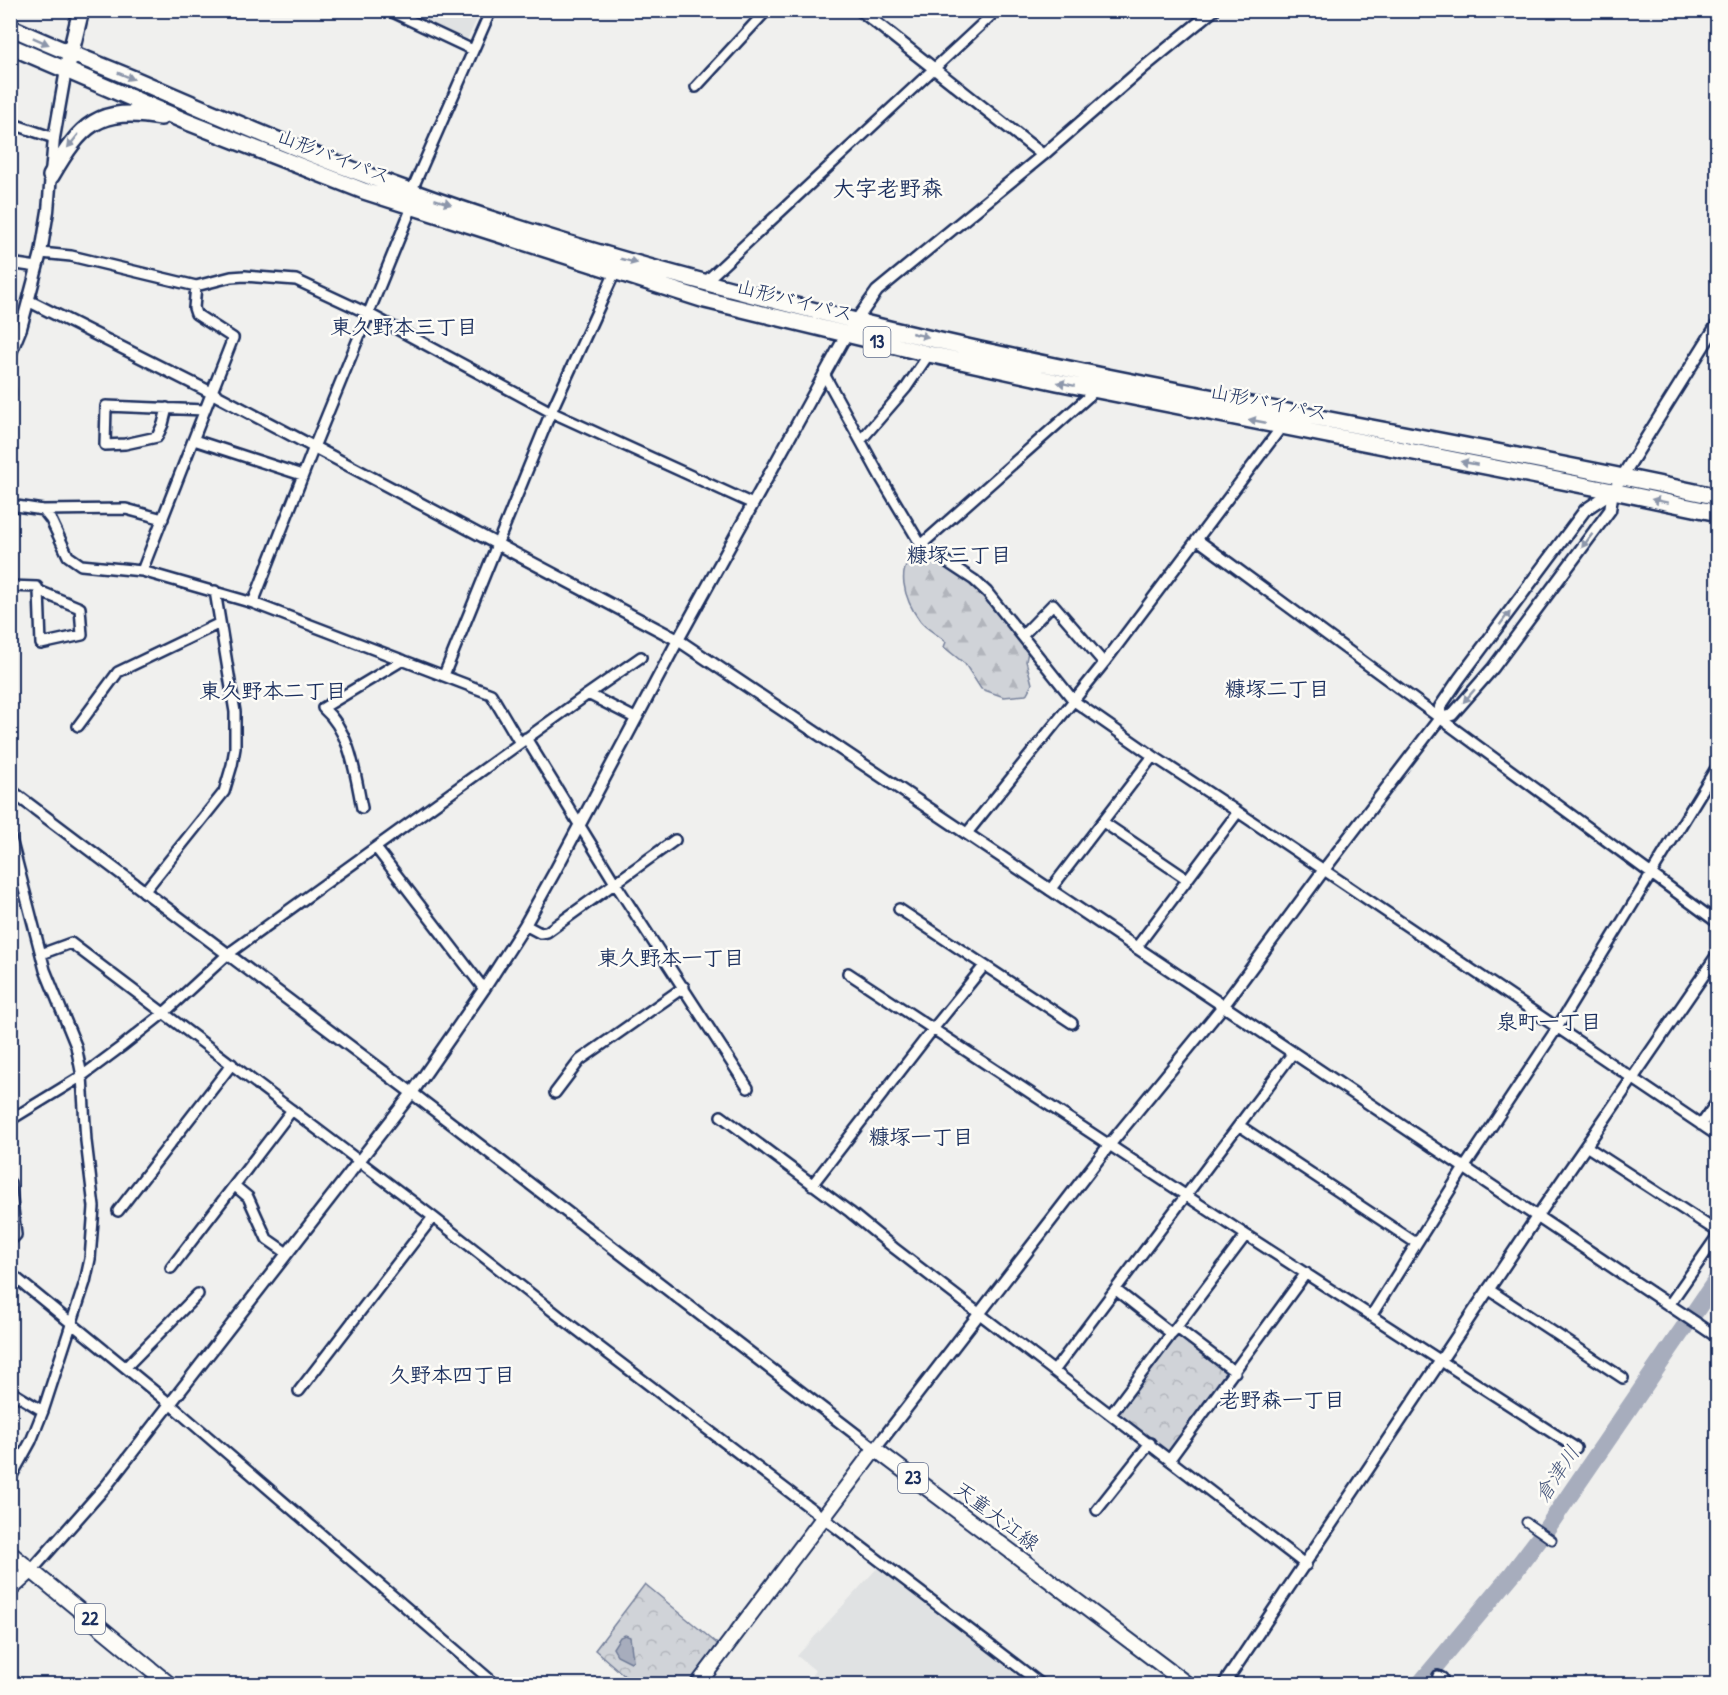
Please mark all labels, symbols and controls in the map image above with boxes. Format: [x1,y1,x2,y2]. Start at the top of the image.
one-way arrow [32,36,50,46]
one-way arrow [117,71,135,81]
street label: 山形バイパス [274,121,395,190]
one-way arrow [67,133,80,148]
district label: 大字老野森 [833,173,943,203]
one-way arrow [434,198,452,208]
one-way arrow [620,257,638,266]
street label: 山形バイパス [734,272,856,327]
district label: 東久野本三丁目 [331,312,478,341]
road number: 13 [864,327,890,357]
one-way arrow [910,331,929,341]
street label: 山形バイパス [1208,377,1330,426]
one-way arrow [1056,379,1075,388]
one-way arrow [1248,416,1267,425]
one-way arrow [1459,459,1478,468]
one-way arrow [1651,496,1670,505]
one-way arrow [1582,534,1594,549]
district label: 糠塚三丁目 [907,540,1012,569]
one-way arrow [1498,610,1510,625]
district label: 糠塚二丁目 [1225,674,1330,703]
district label: 東久野本二丁目 [200,676,347,705]
one-way arrow [1463,688,1476,703]
district label: 東久野本一丁目 [598,943,745,972]
district label: 泉町一丁目 [1497,1007,1602,1036]
district label: 糠塚一丁目 [869,1122,974,1151]
district label: 久野本四丁目 [389,1360,515,1389]
district label: 老野森一丁目 [1219,1385,1345,1414]
water label: 倉津川 [1527,1439,1586,1508]
road number: 23 [898,1463,928,1493]
street label: 天童大江線 [949,1475,1045,1556]
road number: 22 [75,1604,105,1634]

